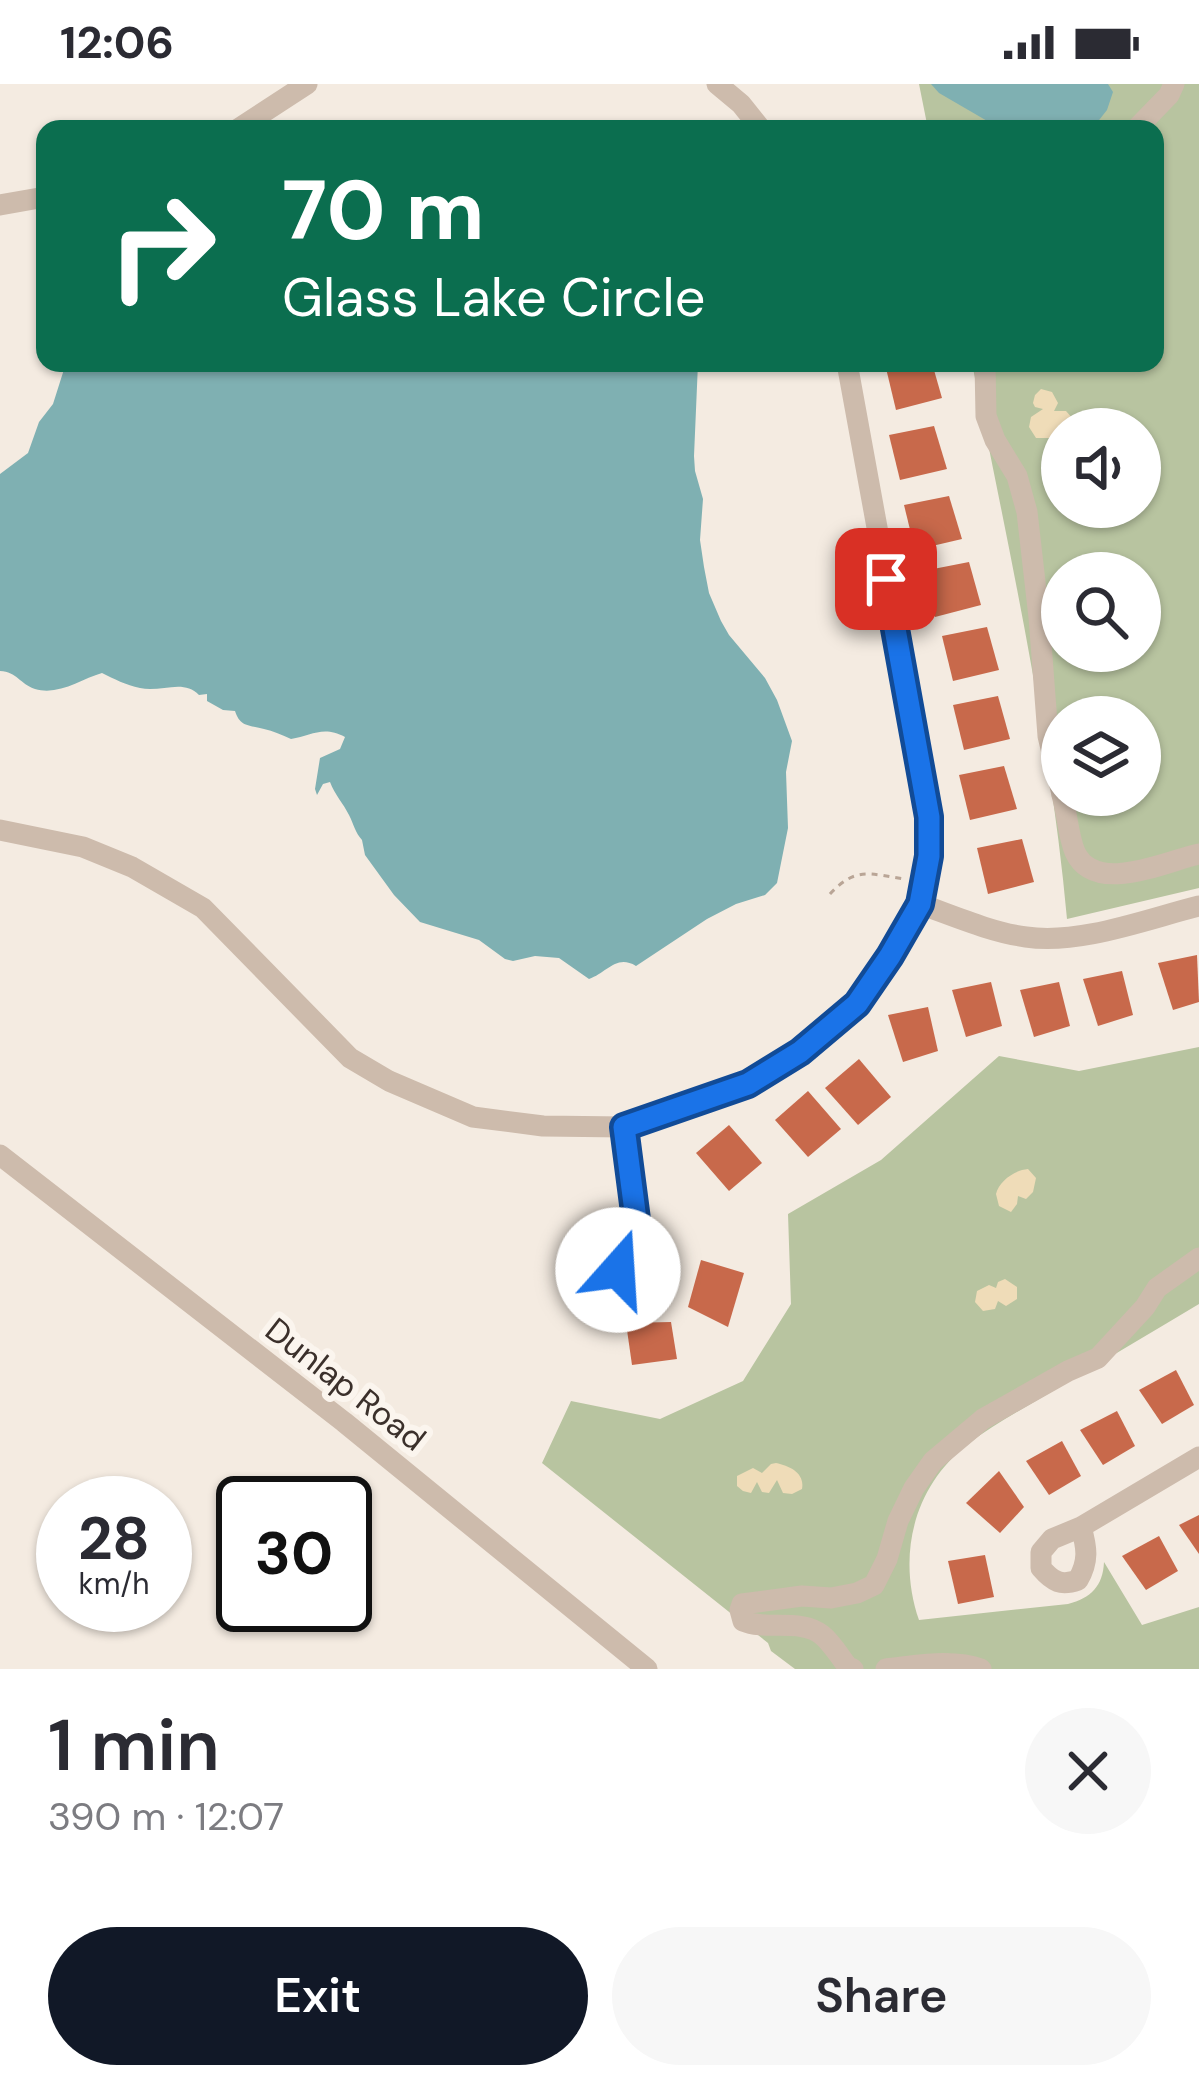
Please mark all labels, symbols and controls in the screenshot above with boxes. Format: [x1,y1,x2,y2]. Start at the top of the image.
text: 12:06 [60,13,174,72]
text: 70 m [282,156,485,265]
icon: right [84,168,240,324]
text: Glass Lake Circle [282,262,705,333]
map controls [1041,408,1161,816]
button: sound [1041,408,1161,528]
pin [835,528,937,630]
icon: arrive [853,546,919,612]
button: search [1041,552,1161,672]
button: layers [1041,696,1161,816]
position arrow [555,1207,681,1333]
street label: Dunlap Road [257,1308,435,1460]
speed limit sign: 30 [216,1476,372,1632]
text: 28 [78,1499,150,1578]
text: km/h [79,1564,149,1603]
text: 1 min [48,1699,220,1792]
button: close [1025,1708,1151,1834]
text: 390 m · 12:07 [48,1791,284,1842]
button: Exit [48,1927,588,2065]
button: Share [612,1927,1151,2065]

